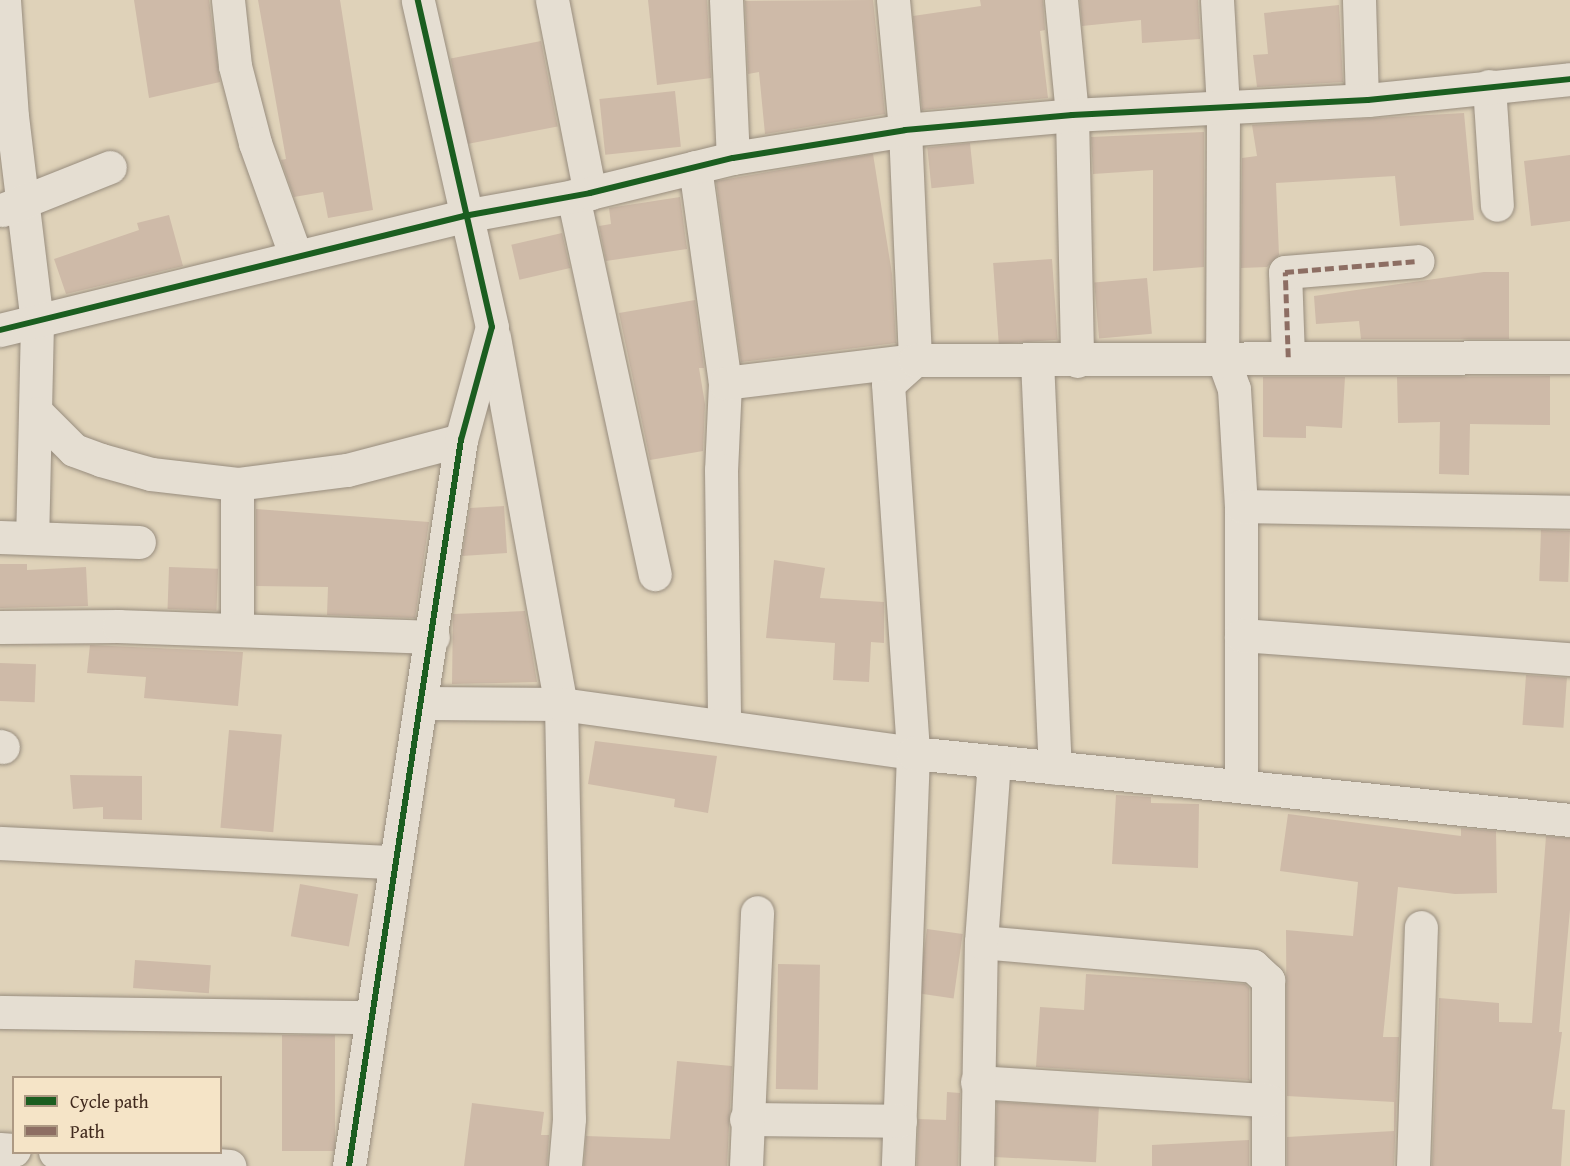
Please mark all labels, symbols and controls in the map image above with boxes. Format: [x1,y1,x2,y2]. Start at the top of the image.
legend [12,1076,222,1154]
text: Cycle path [70,1088,149,1115]
text: Path [70,1118,105,1145]

